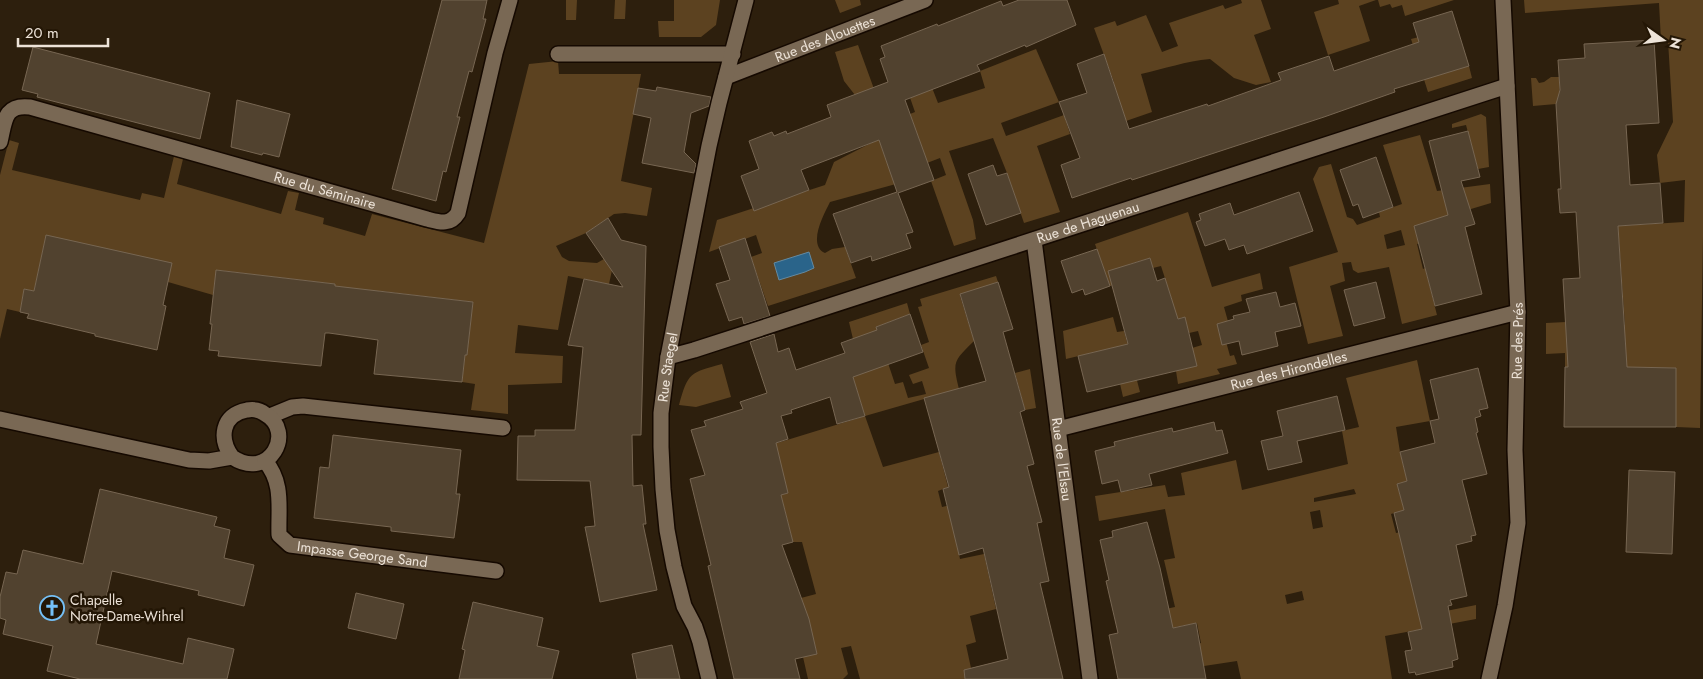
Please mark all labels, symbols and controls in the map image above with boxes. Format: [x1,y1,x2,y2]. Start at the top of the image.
street label: Rue des Alouettes [772,10,878,67]
scale bar [18,15,108,47]
north arrow [1638,15,1688,65]
text: 20 m [25,22,59,44]
text: N [1665,35,1687,51]
street label: Rue du Séminaire [272,166,378,214]
street label: Rue de Haguenau [1034,196,1142,248]
street label: Rue des Prés [1507,302,1528,379]
street label: Rue Staegel [652,331,683,403]
street label: Rue des Hirondelles [1228,346,1349,395]
street label: Rue de l'Elsau [1047,416,1077,502]
street label: Impasse George Sand [296,536,429,572]
place label: Chapelle Notre-Dame-Wihrel [70,590,184,626]
church icon: Chapelle Notre-Dame-Wihrel [39,595,65,621]

